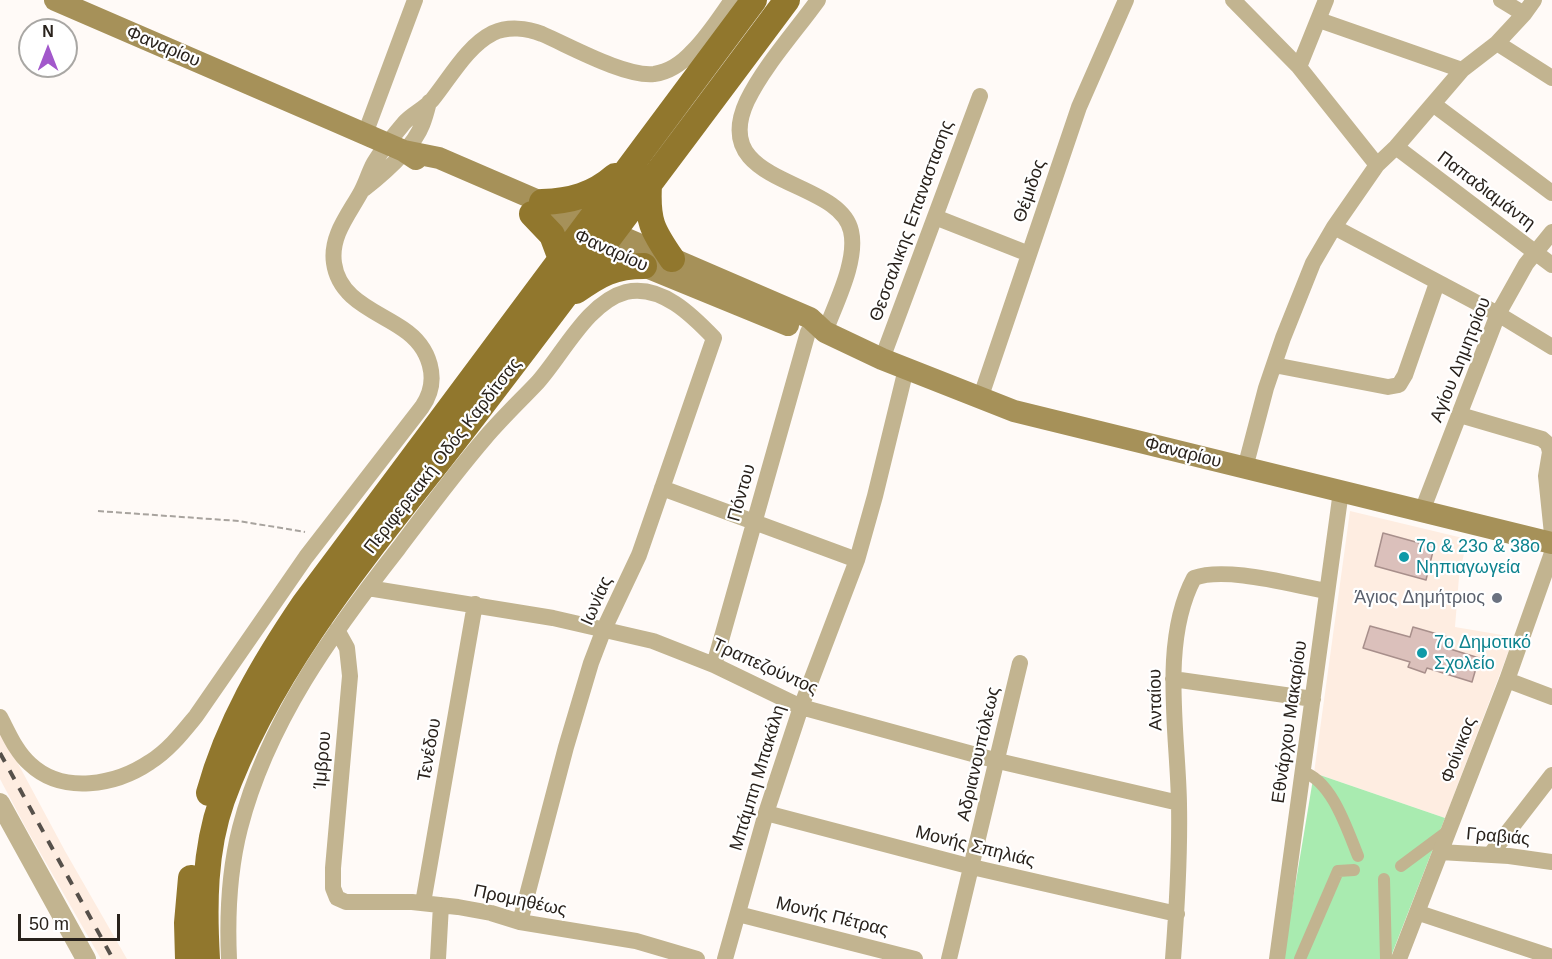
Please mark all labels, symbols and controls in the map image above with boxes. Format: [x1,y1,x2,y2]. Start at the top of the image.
north arrow [18,18,78,78]
street label: Φαναρίου [123,22,203,72]
text: N [42,23,54,40]
street label: Θεσσαλικης Επαναστασης [866,117,958,325]
street label: Παπαδιαμάντη [1433,147,1539,235]
street label: Θέμιδος [1009,157,1051,225]
street label: Φαναρίου [571,225,651,277]
street label: Αγίου Δημητρίου [1426,294,1496,426]
street label: Περιφερειακή Οδός Καρδίτσας [360,354,526,558]
street label: Φαναρίου [1142,433,1224,473]
street label: Πόντου [724,462,760,524]
place label: 7ο & 23ο & 38ο Νηπιαγωγεία [1416,536,1540,578]
marker: 7ο & 23ο & 38ο Νηπιαγωγεία [1397,550,1411,564]
street label: Ιωνίας [577,573,617,629]
place label: Άγιος Δημήτριος [1354,587,1485,609]
marker: Άγιος Δημήτριος [1490,591,1504,605]
place label: 7ο Δημοτικό Σχολείο [1434,632,1531,674]
street label: Τραπεζούντος [709,634,821,700]
street label: Εθνάρχου Μακαρίου [1268,639,1312,805]
marker: 7ο Δημοτικό Σχολείο [1415,646,1429,660]
street label: Ανταίου [1145,669,1167,731]
street label: Αδριανουπόλεως [953,685,1005,823]
street label: Μπάμπη Μπακάλη [726,703,790,853]
street label: Φοίνικος [1437,714,1481,786]
street label: Τενέδου [414,717,446,783]
street label: Ίμβρου [310,730,336,790]
street label: Μονής Σπηλιάς [913,822,1037,872]
street label: Γραβιάς [1465,823,1531,851]
street label: Προμηθέως [472,881,568,921]
street label: Μονής Πέτρας [774,893,890,941]
scale bar [21,902,123,940]
text: 50 m [29,914,69,934]

